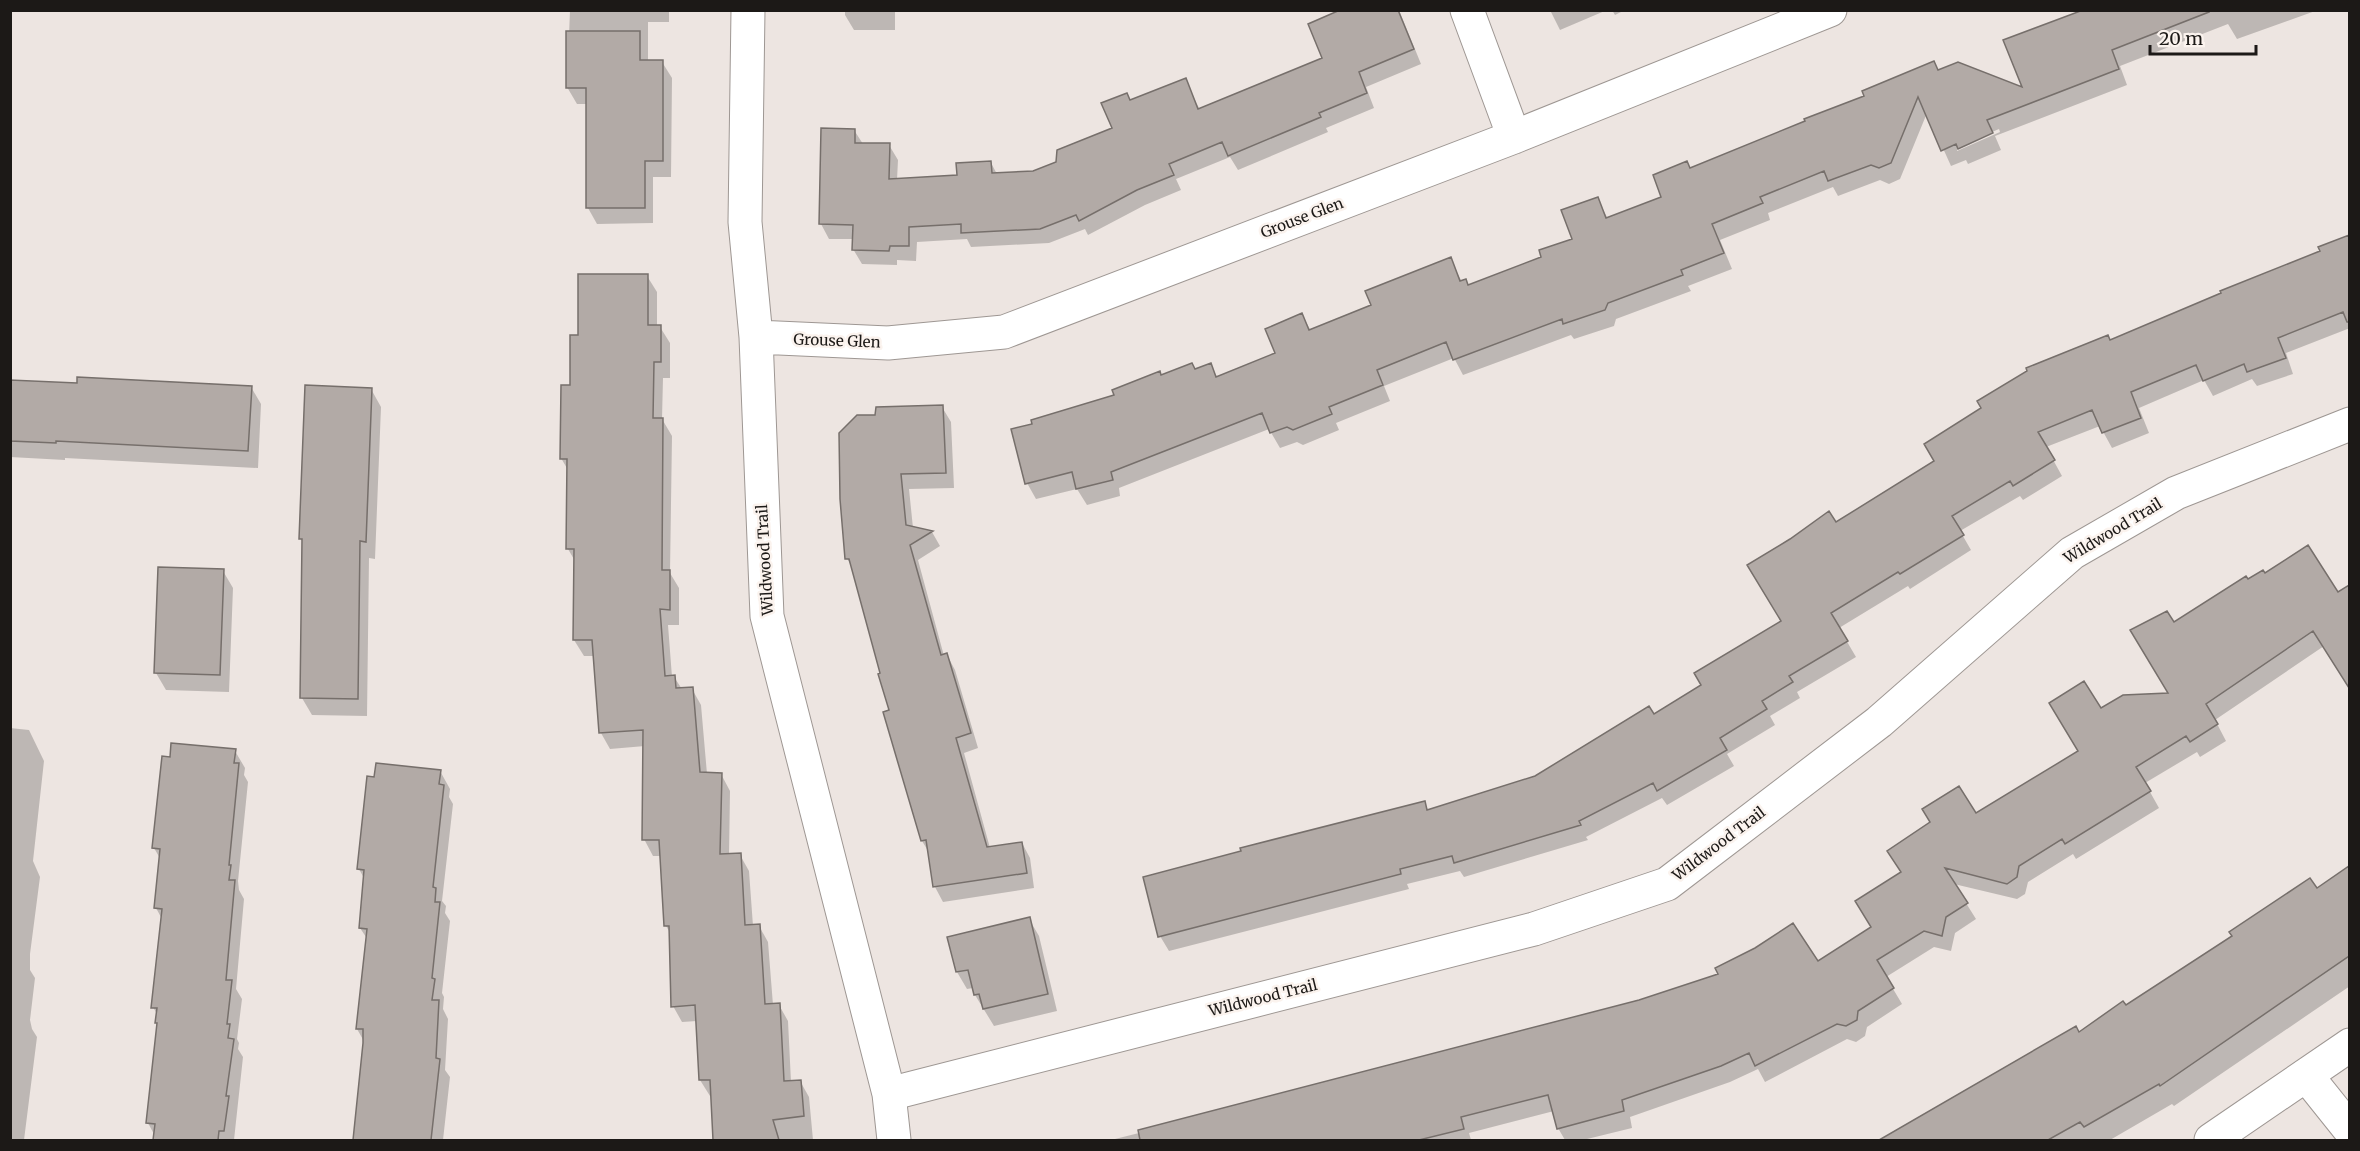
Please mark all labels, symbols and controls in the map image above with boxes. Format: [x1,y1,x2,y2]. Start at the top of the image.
scale bar [2150,18,2256,56]
text: 20 m [2159,27,2203,50]
street label: Grouse Glen [1258,193,1346,242]
street label: Grouse Glen [793,329,881,352]
street label: Wildwood Trail [2059,494,2166,568]
street label: Wildwood Trail [752,504,777,617]
street label: Wildwood Trail [1668,802,1769,885]
street label: Wildwood Trail [1206,975,1320,1020]

